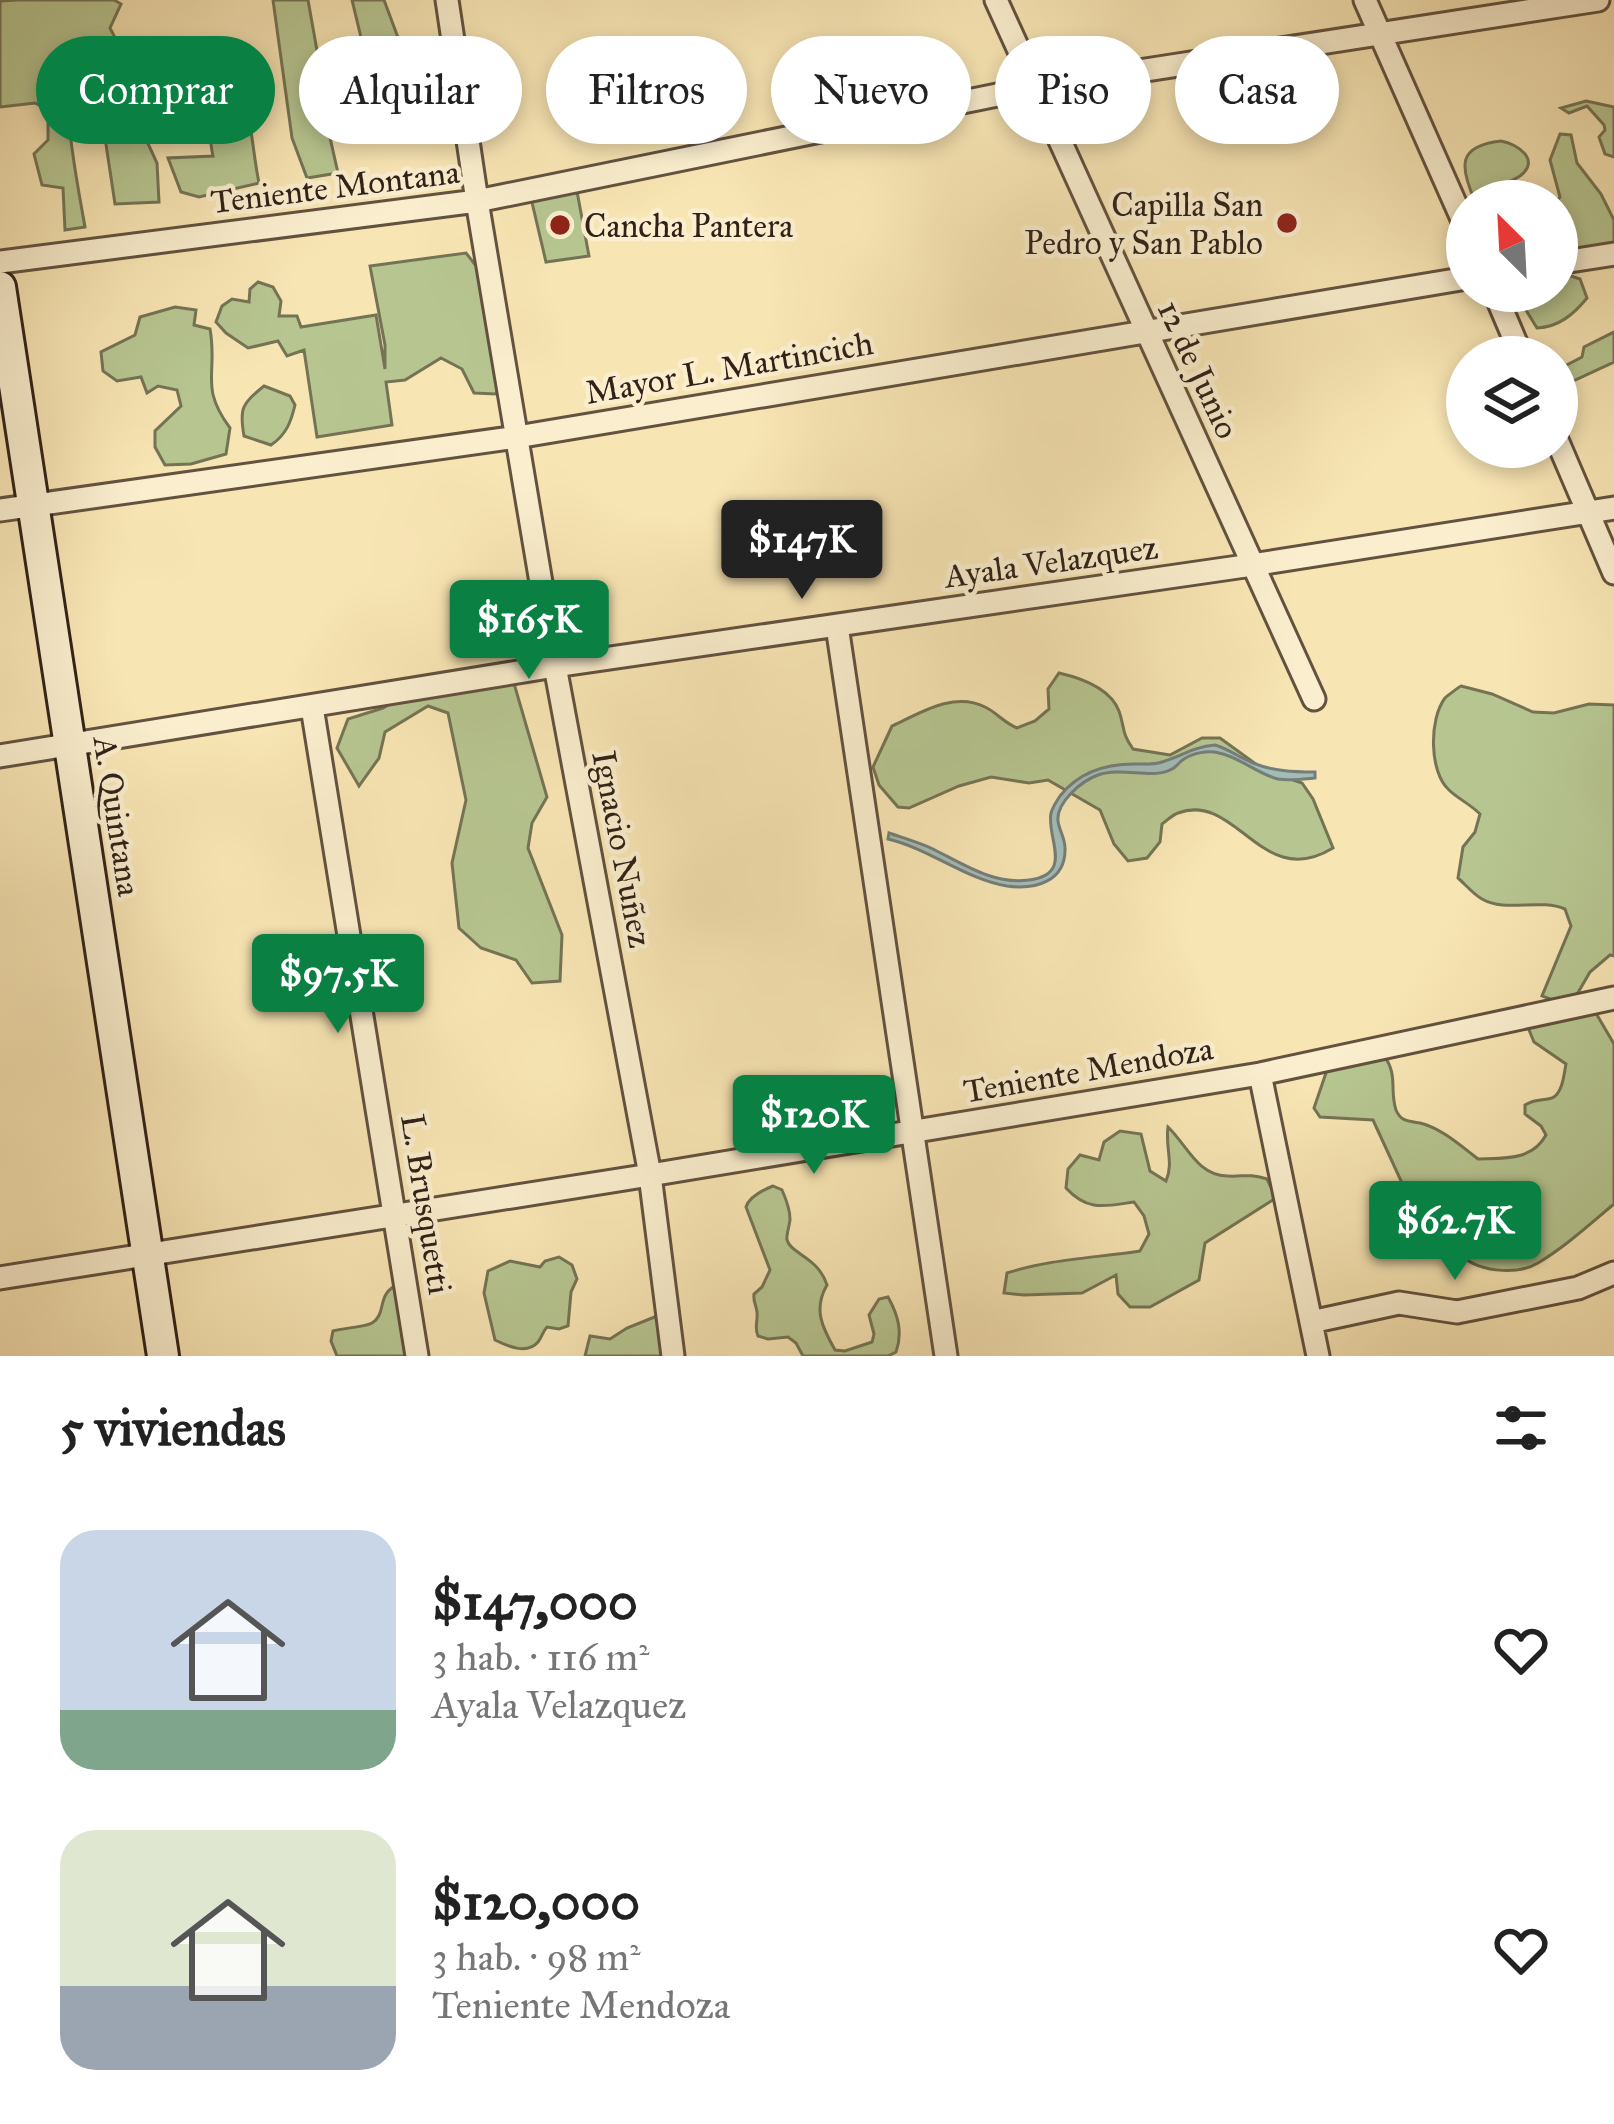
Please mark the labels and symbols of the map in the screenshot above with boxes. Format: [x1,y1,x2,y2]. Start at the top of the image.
street label: Teniente Montana [209,152,462,222]
north arrow [1446,180,1578,312]
place label: Capilla San Pedro y San Pablo [1024,185,1263,263]
place label: Cancha Pantera [584,206,793,246]
marker: Capilla San Pedro y San Pablo [1274,210,1300,236]
marker: Cancha Pantera [547,212,573,238]
street label: 12 de Junio [1148,294,1247,445]
street label: Mayor L. Martincich [582,323,876,413]
pin: $147K [718,500,886,602]
street label: Ayala Velazquez [940,527,1160,597]
pin: $165K [445,580,613,682]
street label: A. Quintana [84,731,149,899]
street label: Ignacio Nuñez [583,747,661,951]
pin: $97.5K [240,934,436,1036]
street label: Teniente Mendoza [960,1028,1216,1112]
pin: $120K [730,1075,898,1177]
street label: L. Brusquetti [392,1111,460,1297]
pin: $62.7K [1357,1181,1553,1283]

